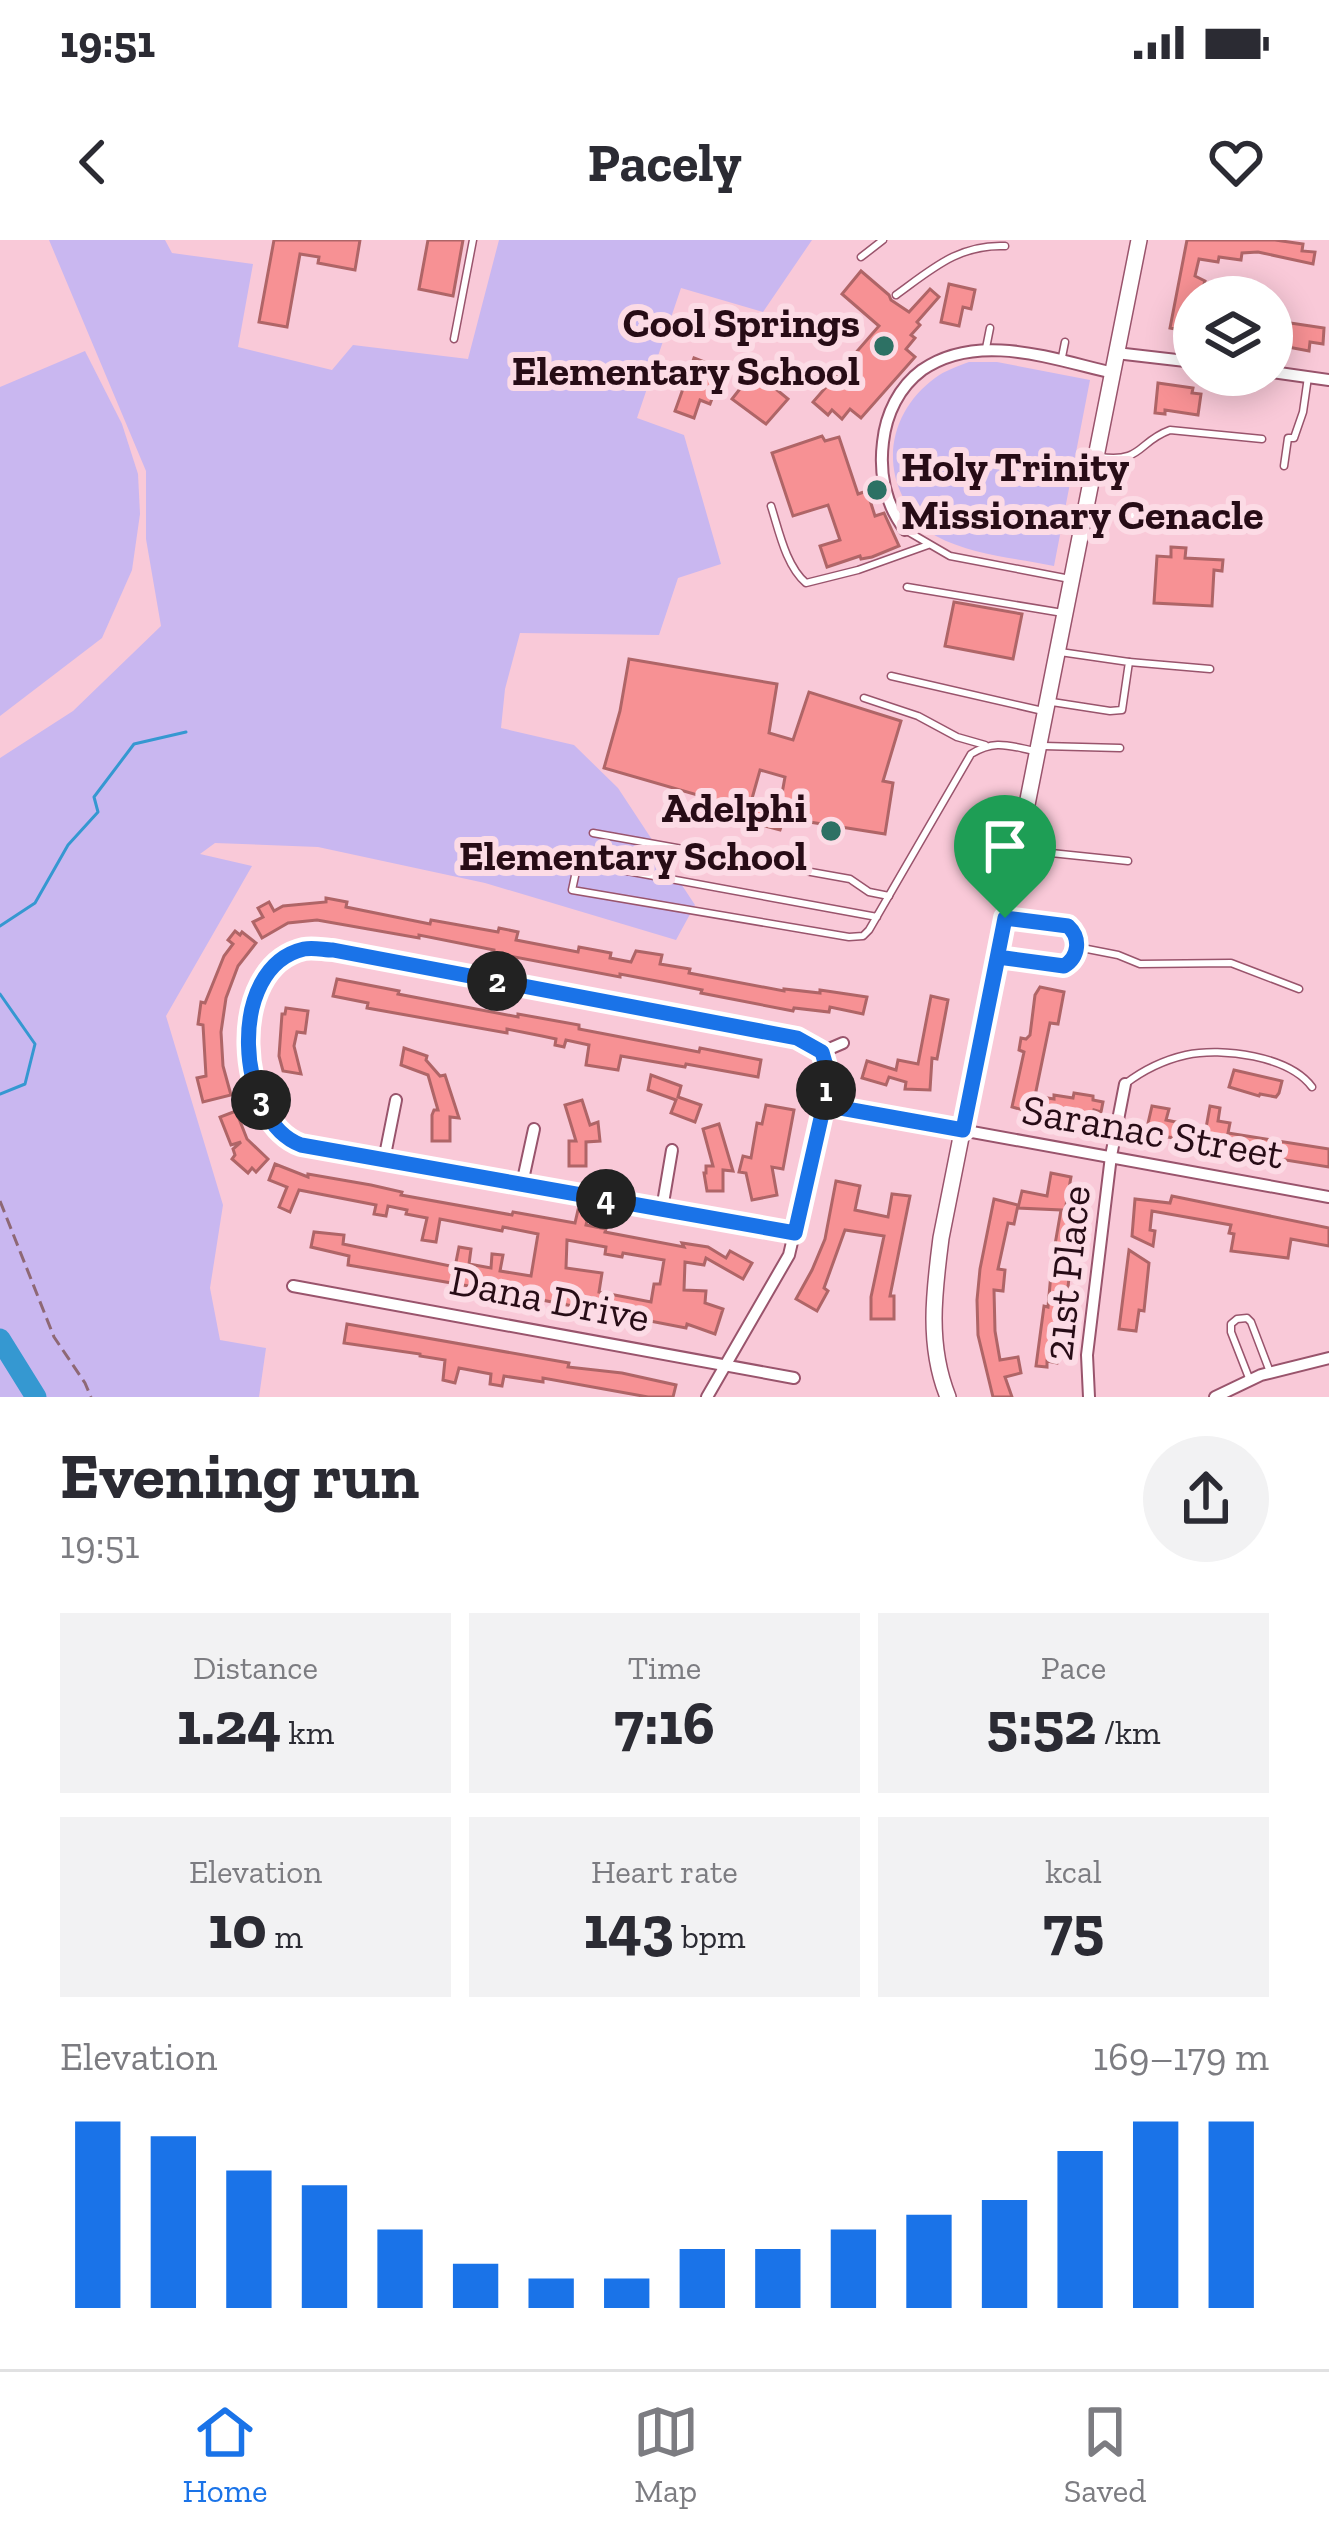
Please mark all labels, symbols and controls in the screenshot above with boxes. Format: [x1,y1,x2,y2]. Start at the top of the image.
text: 19:51 [60,15,155,69]
icon: back [60,129,126,195]
icon: heart [1203,129,1269,195]
text: Pacely [587,130,742,195]
map controls [1173,276,1293,396]
button: layers [1173,276,1293,396]
place label: Cool Springs Elementary School [512,297,860,396]
marker: Cool Springs Elementary School [871,333,897,359]
place label: Holy Trinity Missionary Cenacle [901,441,1263,540]
marker: Holy Trinity Missionary Cenacle [864,477,890,503]
place label: Adelphi Elementary School [459,782,807,881]
pin [954,795,1056,918]
icon: arrive [972,813,1038,879]
marker: Adelphi Elementary School [818,818,844,844]
pin: 2 [467,951,527,1011]
text: 2 [488,961,506,1000]
pin: 1 [796,1060,856,1120]
pin: 3 [231,1070,291,1130]
text: 1 [819,1070,833,1109]
text: 3 [252,1080,270,1119]
street label: Saranac Street [1018,1083,1288,1180]
pin: 4 [576,1169,636,1229]
text: 4 [597,1179,615,1218]
street label: 21st Place [1032,1183,1101,1363]
street label: Dana Drive [446,1254,654,1343]
text: Evening run [60,1436,419,1515]
button: share [1143,1436,1269,1562]
text: 19:51 [60,1521,139,1568]
text: Distance [193,1648,318,1687]
text: Time [628,1648,701,1687]
text: Pace [1041,1648,1106,1687]
text: 1.24 [177,1687,281,1759]
text: 7:16 [614,1687,715,1759]
text: 5:52 [986,1687,1096,1759]
text: km [281,1713,334,1752]
text: /km [1096,1713,1161,1752]
text: Elevation [189,1852,322,1891]
text: Heart rate [591,1852,738,1891]
text: kcal [1045,1852,1102,1891]
text: 10 [208,1891,267,1963]
text: 143 [583,1891,674,1963]
text: 75 [1043,1891,1104,1963]
text: m [267,1917,303,1956]
text: bpm [674,1917,746,1956]
text: Elevation [60,2033,217,2080]
text: 169–179 m [1093,2033,1269,2080]
tab: Home [183,2399,268,2510]
tab: Map [633,2399,699,2510]
tab: Saved [1064,2399,1146,2510]

